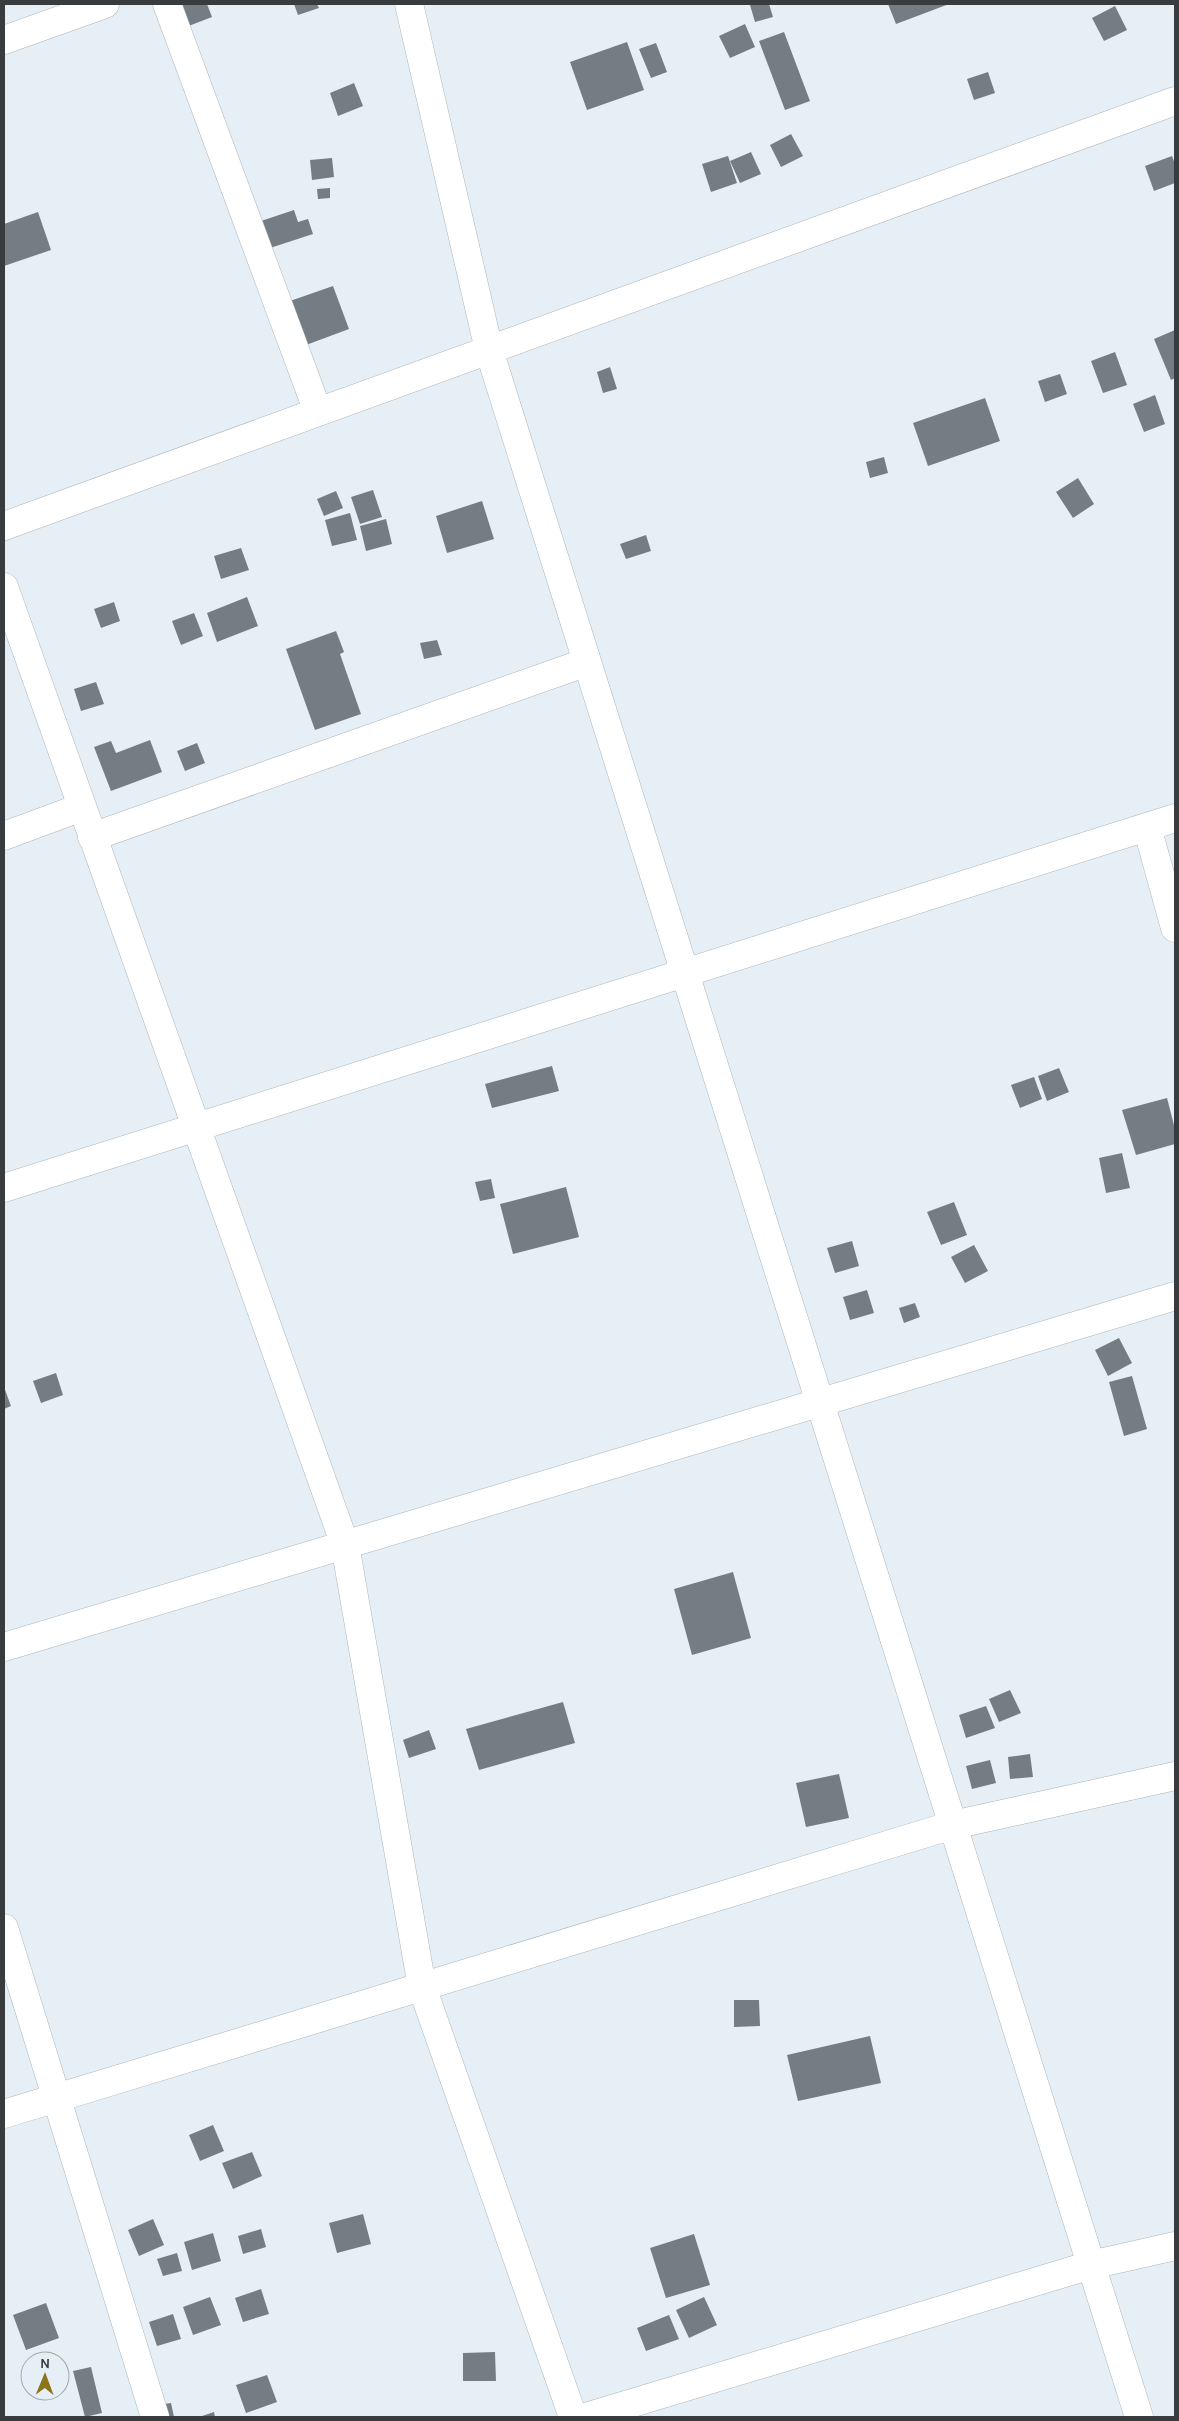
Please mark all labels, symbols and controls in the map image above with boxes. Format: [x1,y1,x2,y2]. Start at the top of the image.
north arrow [20,2351,70,2401]
text: N [40,2355,50,2372]

